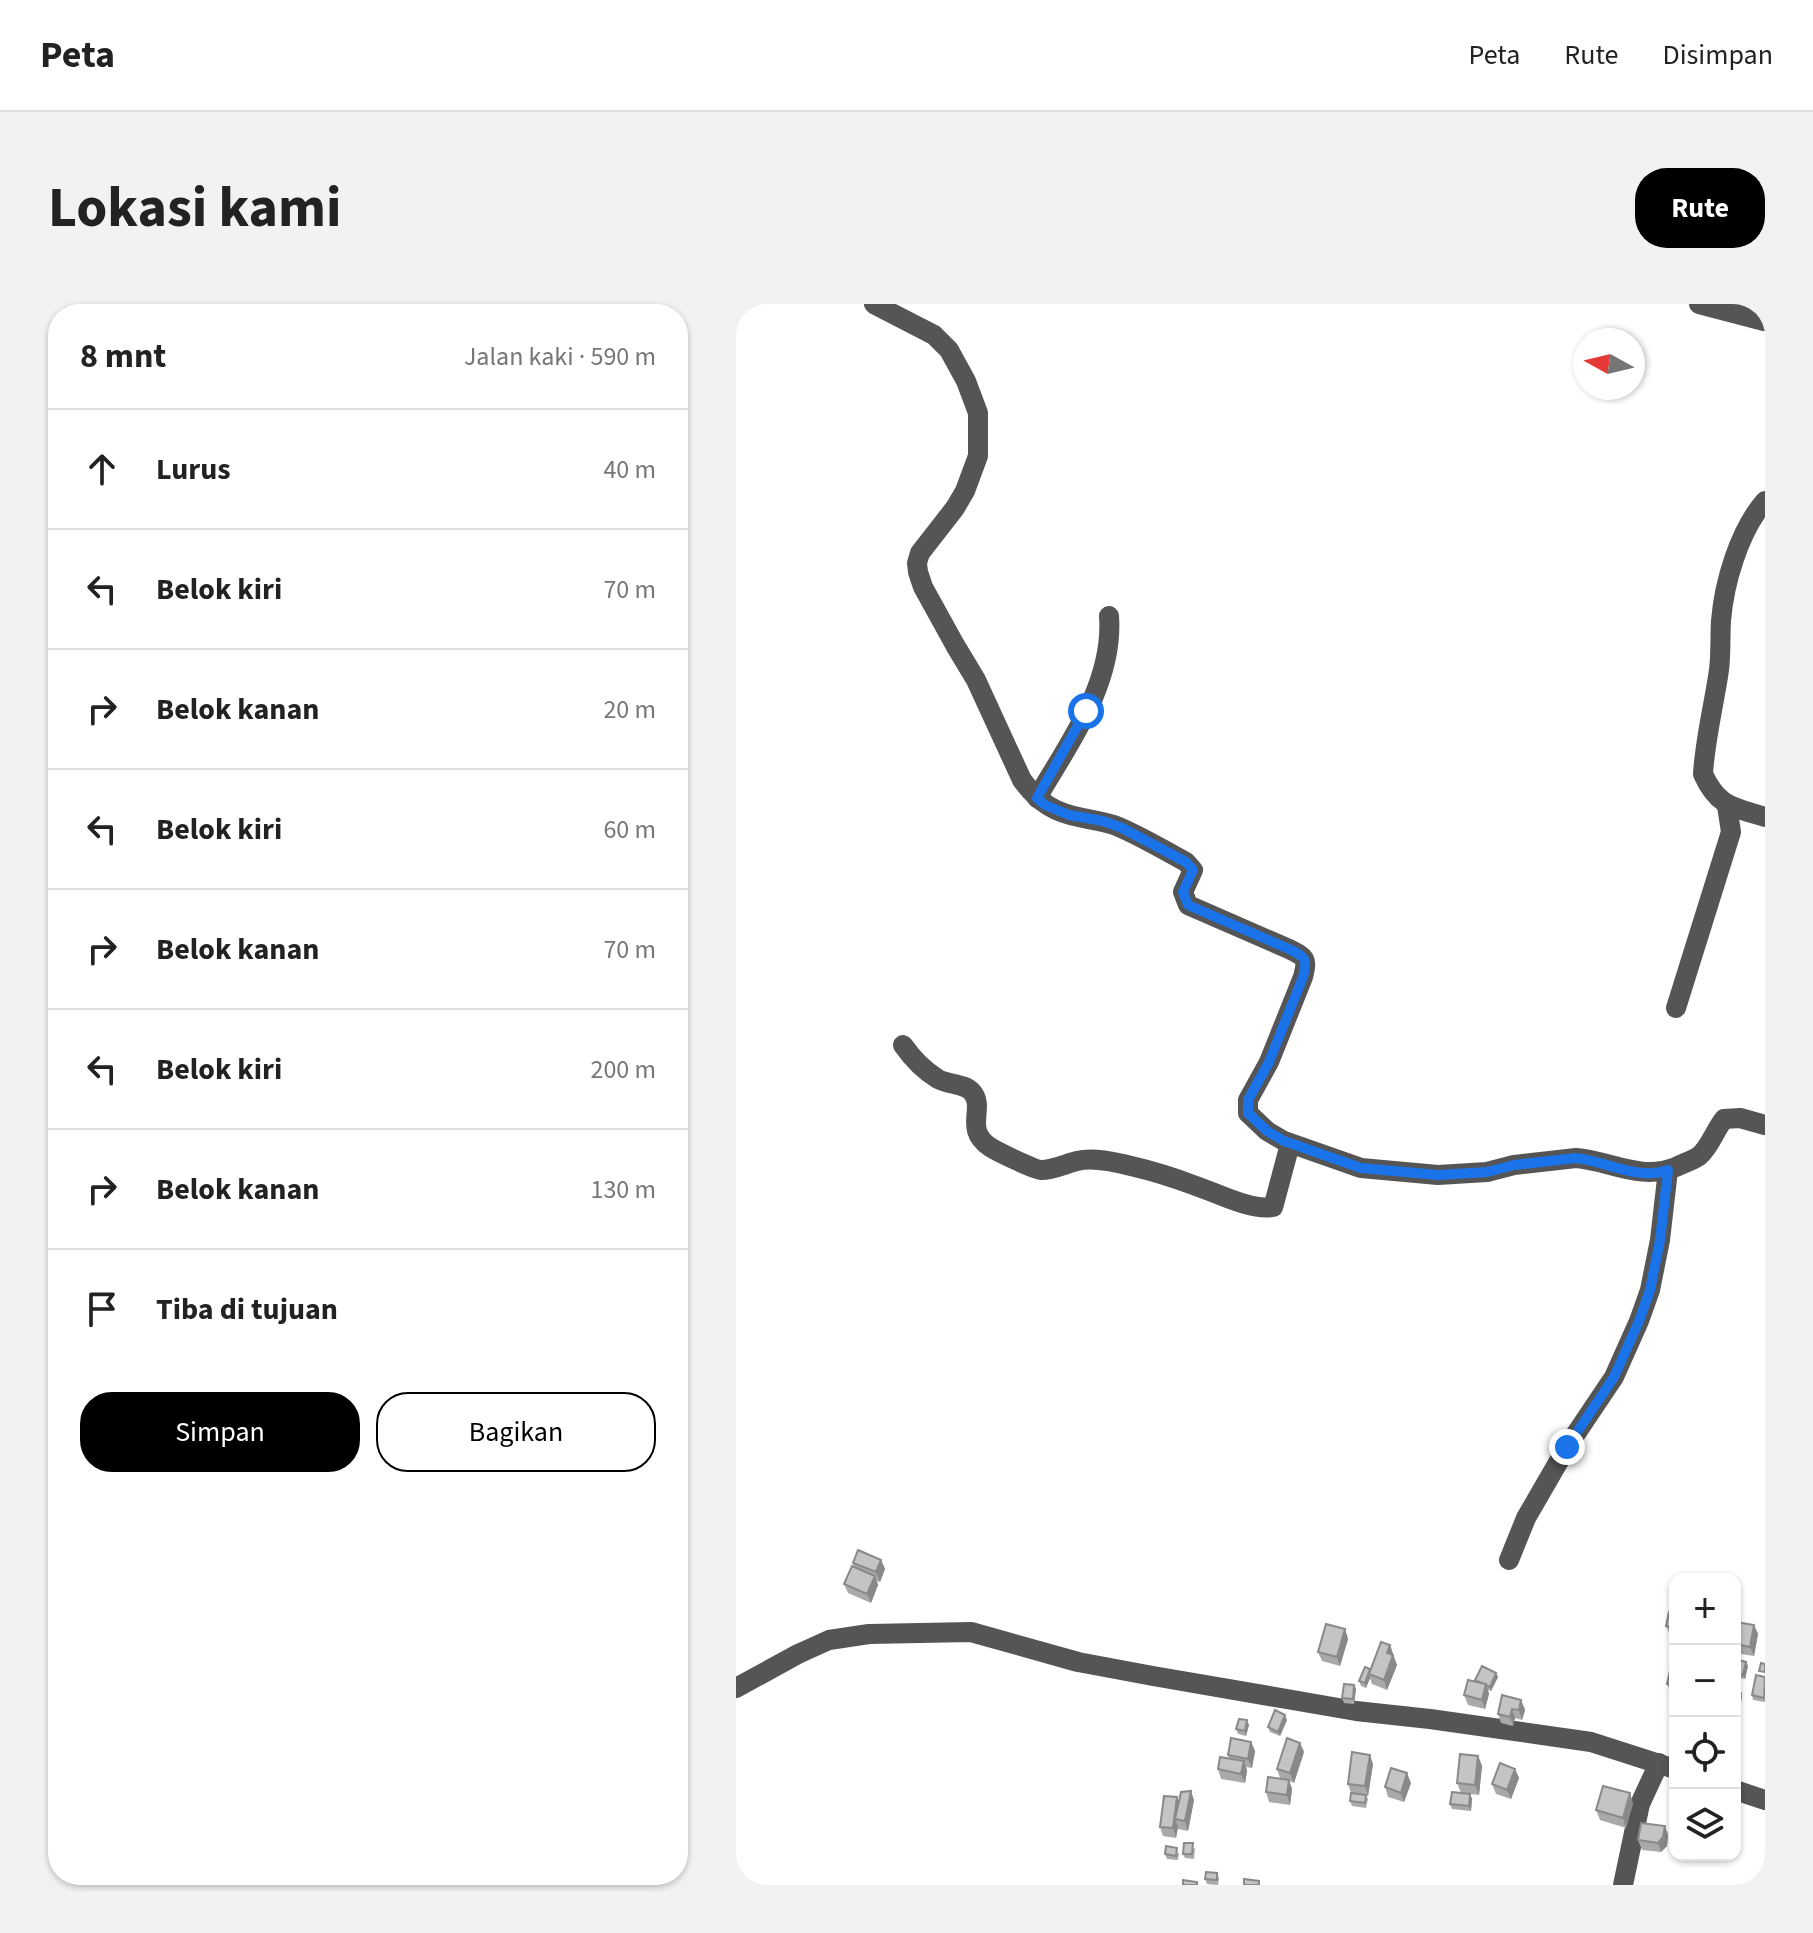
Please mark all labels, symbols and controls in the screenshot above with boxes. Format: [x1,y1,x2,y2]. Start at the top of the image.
text: Peta [40,28,115,82]
text: Peta [1469,35,1520,75]
text: Rute [1564,35,1618,75]
text: Disimpan [1662,35,1773,75]
button: Rute [1635,168,1765,248]
text: Lokasi kami [48,169,342,248]
north arrow [1573,328,1645,400]
text: 8 mnt [80,332,166,381]
text: Jalan kaki · 590 m [464,338,656,375]
icon: ahead [80,447,124,491]
text: Lurus [156,448,231,491]
text: 40 m [603,451,656,488]
icon: left [80,567,124,611]
text: Belok kiri [156,568,282,611]
text: 70 m [603,571,656,608]
icon: right [80,687,124,731]
text: Belok kanan [156,688,319,731]
text: 20 m [603,691,656,728]
route start [1068,693,1104,729]
icon: left [80,807,124,851]
text: Belok kiri [156,808,282,851]
text: 60 m [603,811,656,848]
icon: right [80,927,124,971]
text: Belok kanan [156,928,319,971]
text: 70 m [603,931,656,968]
icon: left [80,1047,124,1091]
text: Belok kiri [156,1048,282,1091]
text: 200 m [590,1051,656,1088]
icon: right [80,1167,124,1211]
text: Belok kanan [156,1168,319,1211]
text: 130 m [590,1171,656,1208]
icon: arrive [80,1287,124,1331]
text: Tiba di tujuan [156,1288,338,1331]
button: Simpan [80,1392,360,1472]
button: Bagikan [376,1392,656,1472]
route end [1549,1429,1585,1465]
map controls [1669,1573,1741,1861]
button: + [1669,1573,1741,1645]
button: − [1669,1645,1741,1717]
button: locate [1669,1717,1741,1789]
button: layers [1669,1789,1741,1861]

